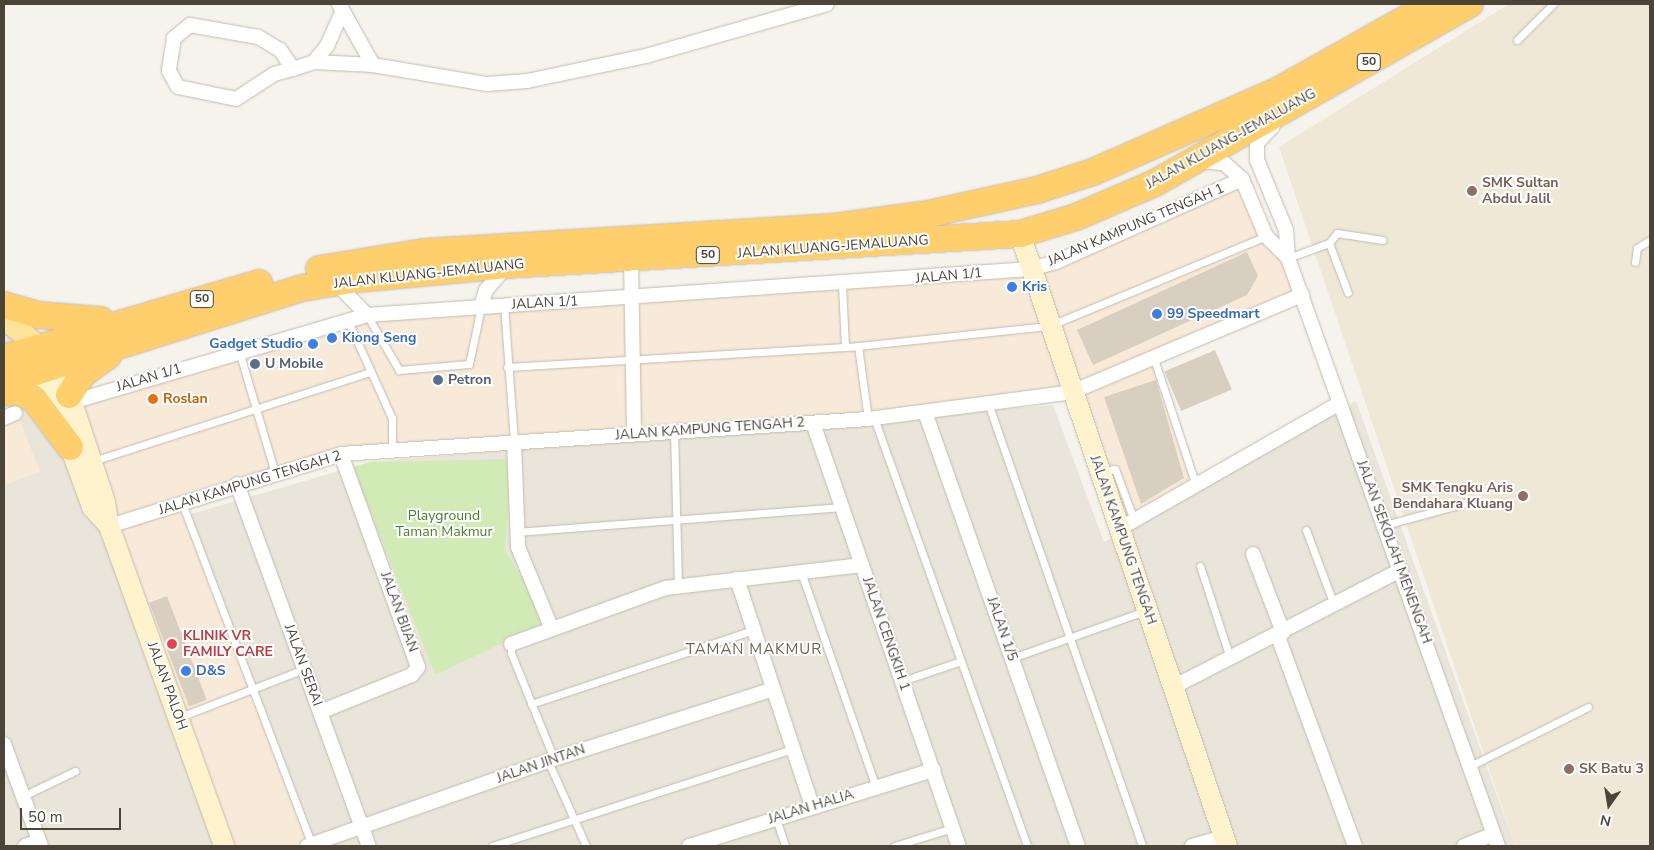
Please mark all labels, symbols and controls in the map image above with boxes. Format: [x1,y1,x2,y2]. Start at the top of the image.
road number: 50 [1356,52,1382,72]
street label: JALAN KLUANG-JEMALUANG [1143,85,1319,193]
place label: SMK Sultan Abdul Jalil [1482,175,1559,208]
street label: JALAN KAMPUNG TENGAH 1 [1045,180,1227,270]
marker: SMK Sultan Abdul Jalil [1466,185,1478,197]
street label: JALAN KLUANG-JEMALUANG [737,232,929,262]
road number: 50 [696,246,720,264]
street label: JALAN KLUANG-JEMALUANG [333,256,525,292]
street label: JALAN 1/1 [915,265,983,287]
place label: Kris [1022,279,1047,295]
marker: Kris [1006,281,1018,293]
road number: 50 [190,290,214,308]
street label: JALAN 1/1 [511,293,579,313]
place label: 99 Speedmart [1167,306,1260,322]
marker: 99 Speedmart [1151,308,1163,320]
place label: Kiong Seng [342,330,416,346]
marker: Kiong Seng [326,332,338,344]
place label: Gadget Studio [209,336,303,352]
marker: Gadget Studio [307,338,319,350]
place label: U Mobile [265,356,323,372]
marker: U Mobile [249,358,261,370]
street label: JALAN 1/1 [115,360,183,396]
place label: Petron [448,372,491,388]
marker: Petron [432,374,444,386]
place label: Roslan [163,391,208,407]
marker: Roslan [147,393,159,405]
street label: JALAN KAMPUNG TENGAH 2 [615,414,805,444]
street label: JALAN KAMPUNG TENGAH 2 [157,447,343,519]
street label: JALAN KAMPUNG TENGAH [1086,453,1160,627]
street label: JALAN SEKOLAH MENENGAH [1353,458,1435,646]
place label: SMK Tengku Aris Bendahara Kluang [1393,480,1513,512]
marker: SMK Tengku Aris Bendahara Kluang [1517,490,1529,502]
park label: Playground Taman Makmur [396,508,492,540]
street label: JALAN BIJAN [377,569,421,655]
street label: JALAN CENGKIH 1 [859,575,913,693]
street label: JALAN 1/5 [983,595,1021,663]
street label: JALAN SERAI [280,622,326,708]
place label: KLINIK VR FAMILY CARE [183,628,273,660]
marker: KLINIK VR FAMILY CARE [165,637,179,651]
street label: JALAN PALOH [143,640,191,732]
district label: TAMAN MAKMUR [684,641,824,659]
place label: D&S [196,663,226,679]
marker: D&S [180,665,192,677]
street label: JALAN JINTAN [494,741,588,787]
place label: SK Batu 3 [1579,761,1644,777]
marker: SK Batu 3 [1563,763,1575,775]
north arrow [1584,780,1634,830]
street label: JALAN HALIA [766,786,856,828]
scale bar [22,798,124,830]
text: 50 m [28,807,63,827]
text: N [1598,810,1613,831]

